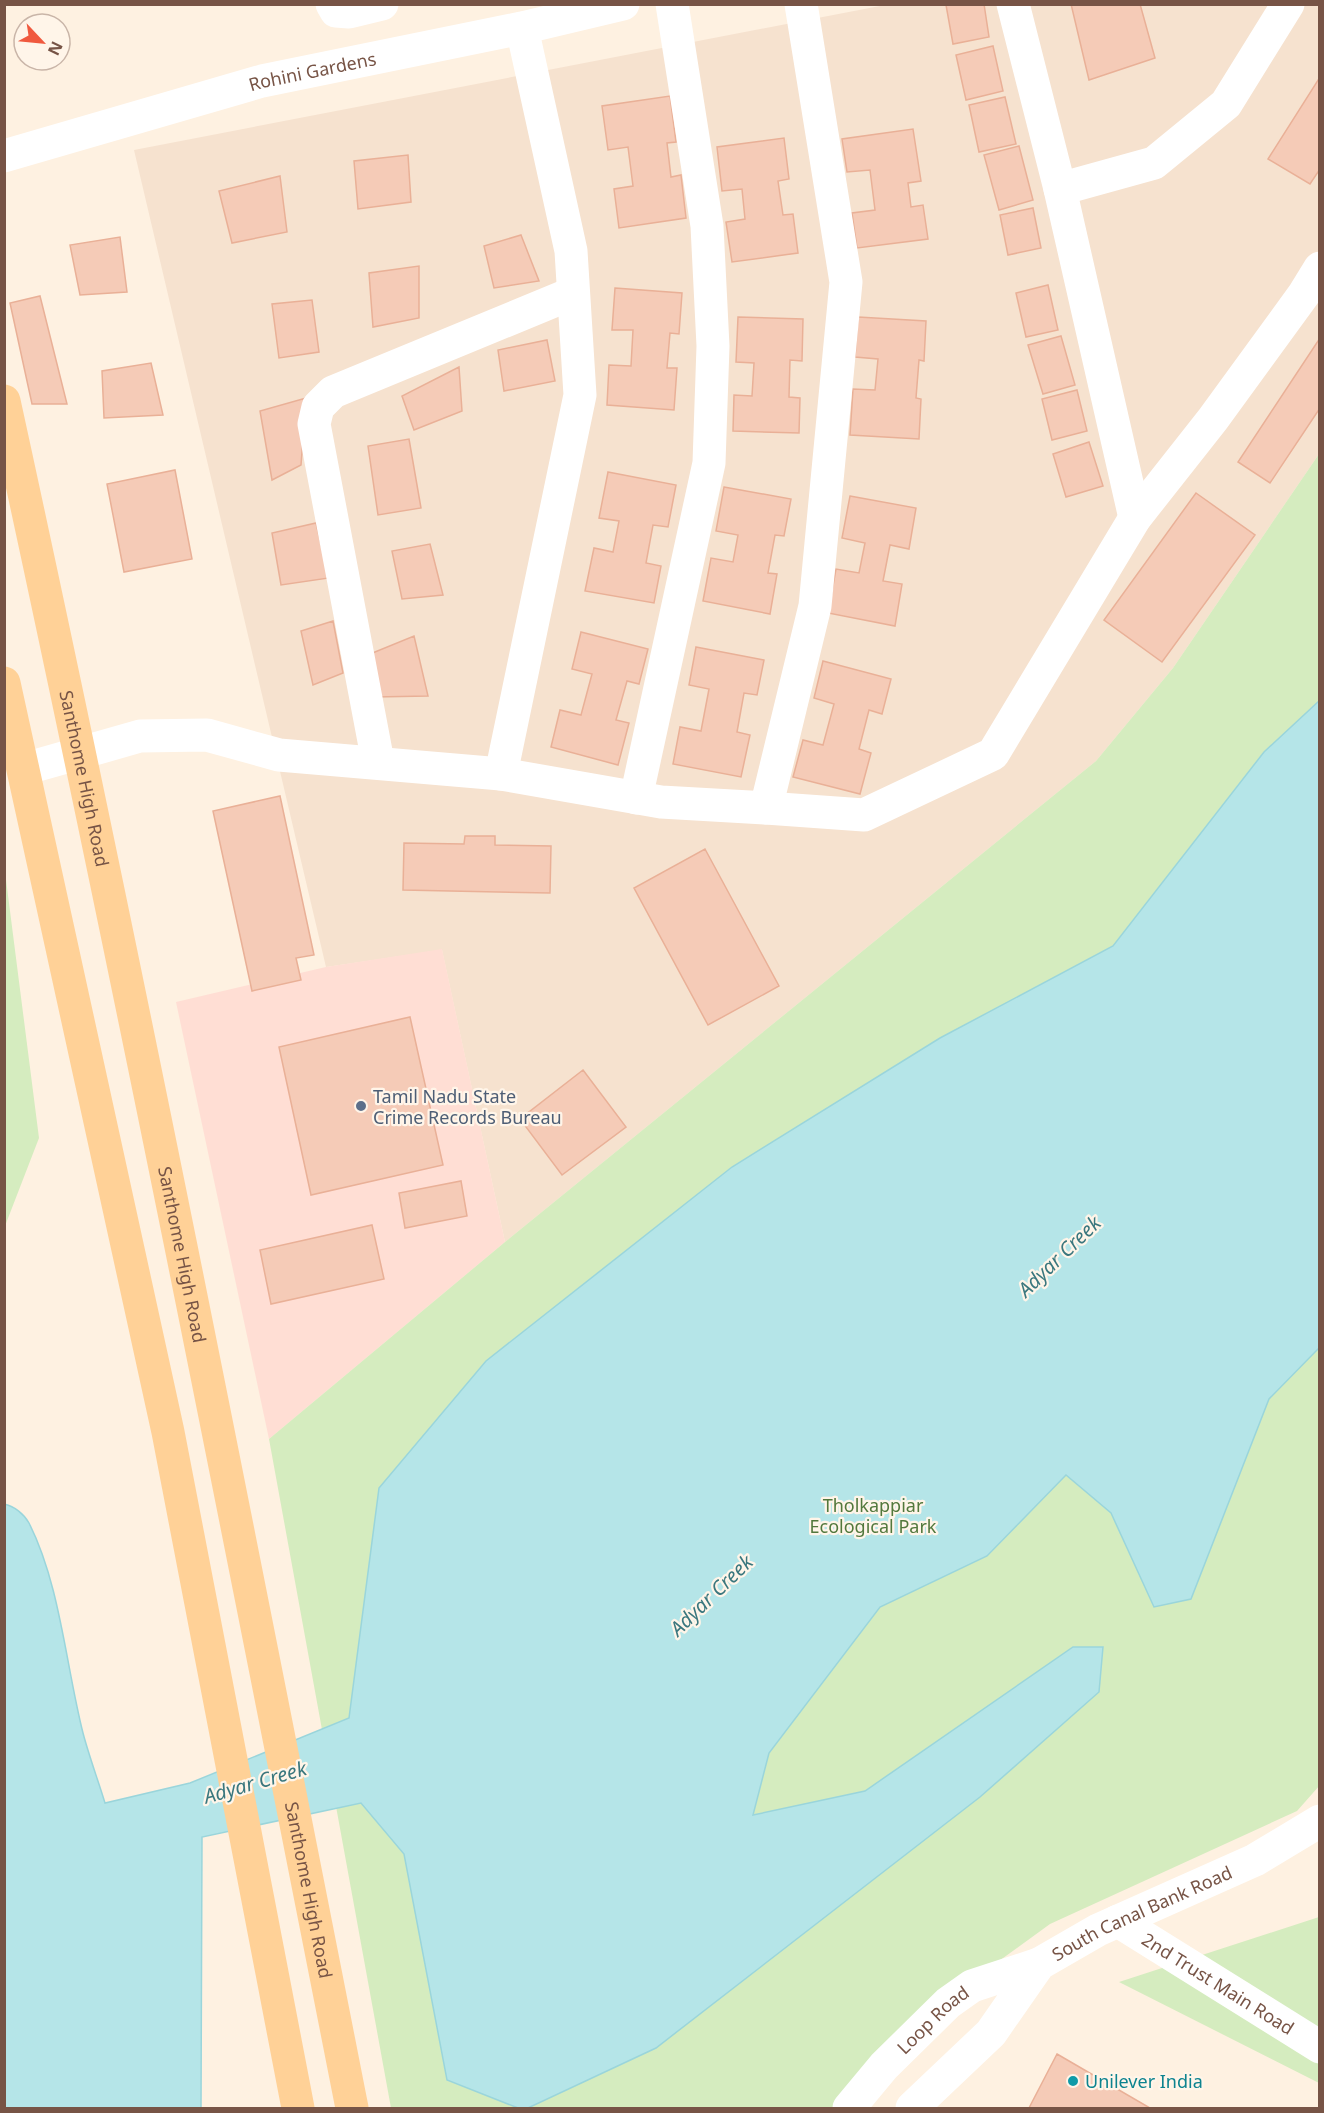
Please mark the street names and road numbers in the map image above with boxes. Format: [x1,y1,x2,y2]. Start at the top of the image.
street label: Rohini Gardens [246,46,378,96]
street label: Santhome High Road [54,688,115,869]
street label: Santhome High Road [153,1164,212,1345]
street label: Santhome High Road [280,1800,338,1980]
street label: South Canal Bank Road [1047,1860,1236,1966]
street label: 2nd Trust Main Road [1138,1927,1299,2040]
street label: Loop Road [891,1980,973,2059]

